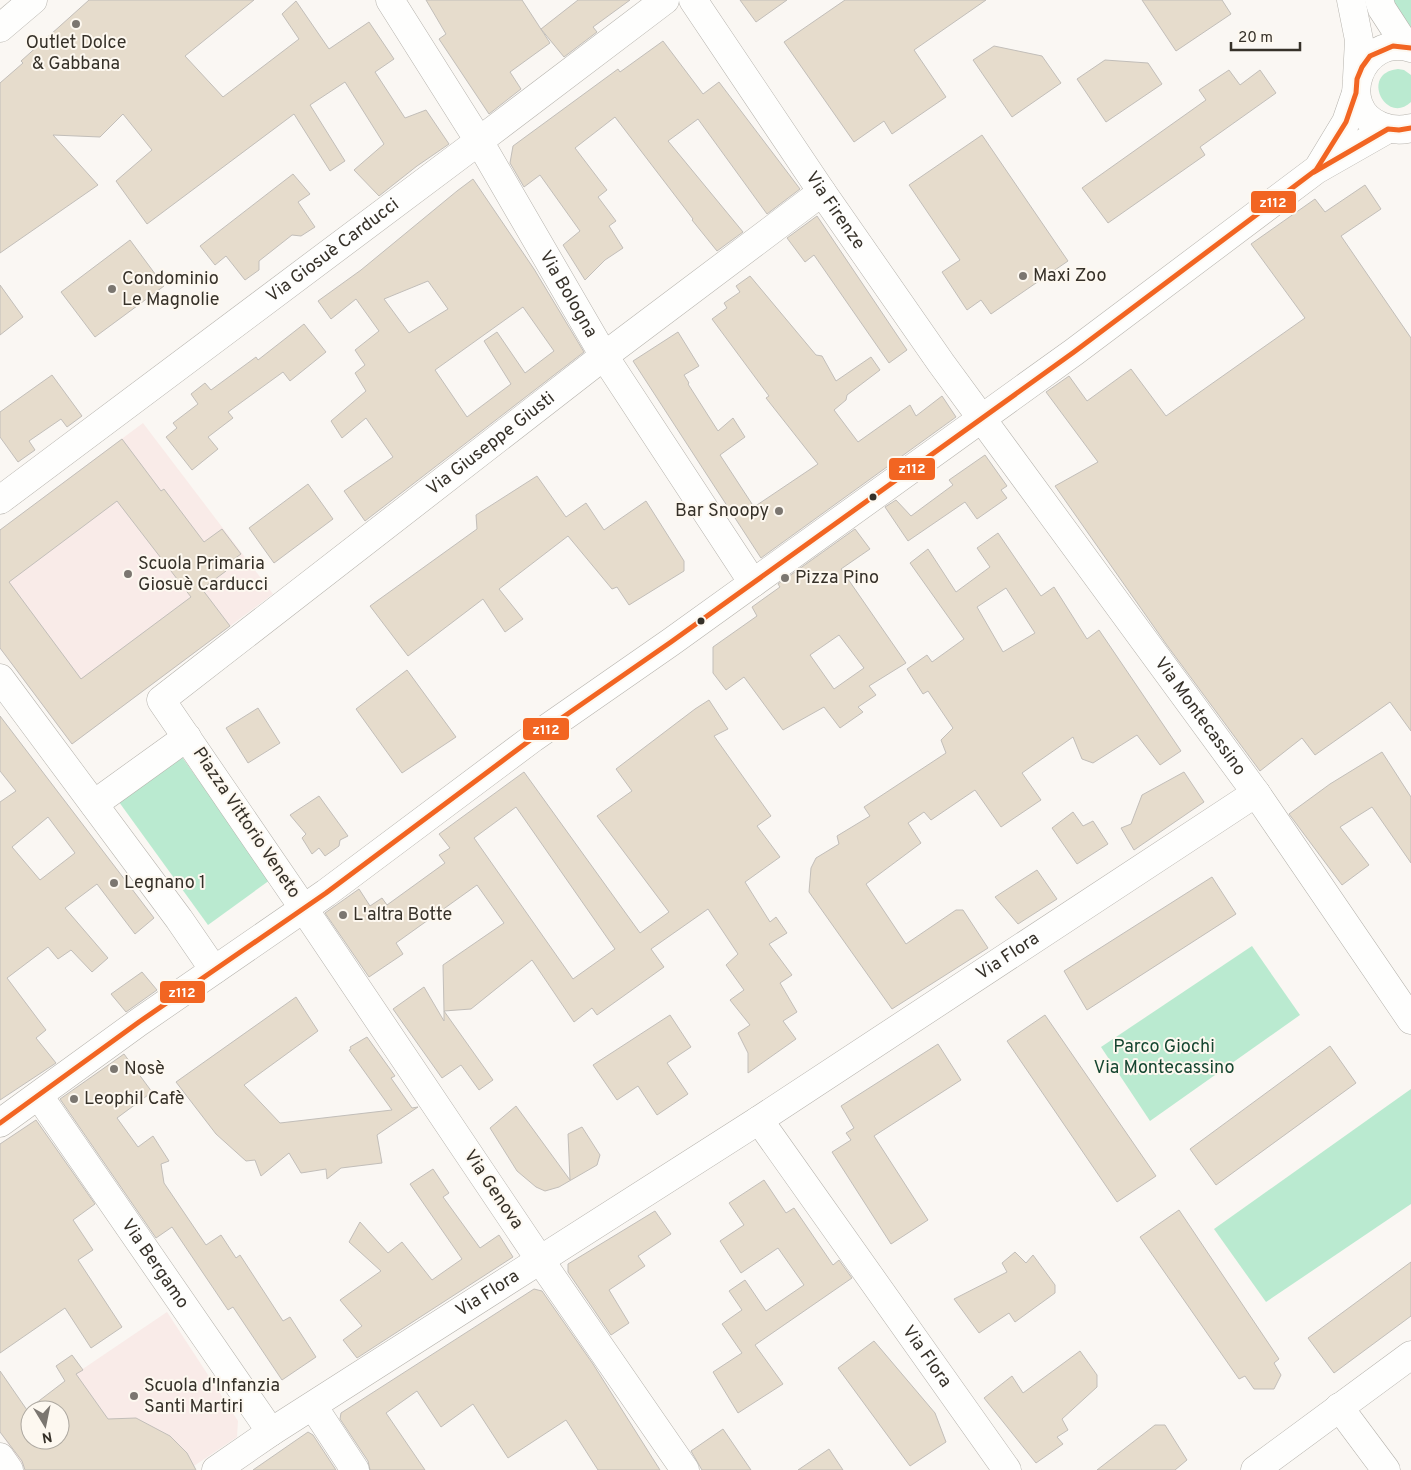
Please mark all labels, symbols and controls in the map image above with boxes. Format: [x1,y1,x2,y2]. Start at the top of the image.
marker: Outlet Dolce & Gabbana [70,18,82,30]
scale bar [1231,20,1300,52]
text: 20 m [1238,29,1273,48]
place label: Outlet Dolce & Gabbana [26,32,126,76]
street label: Via Firenze [800,167,870,254]
line badge: z112 [1250,190,1297,214]
street label: Via Giosuè Carducci [262,193,404,308]
text: z112 [1259,195,1287,212]
street label: Via Bologna [534,246,602,342]
place label: Maxi Zoo [1033,265,1107,288]
place label: Condominio Le Magnolie [122,268,219,312]
marker: Maxi Zoo [1017,270,1029,282]
marker: Condominio Le Magnolie [106,283,118,295]
street label: Via Giuseppe Giusti [422,387,560,501]
line badge: z112 [888,457,936,481]
text: z112 [898,461,926,478]
unlabelled marker [868,492,878,502]
place label: Bar Snoopy [675,500,769,523]
marker: Bar Snoopy [773,505,785,517]
place label: Scuola Primaria Giosuè Carducci [138,553,268,597]
place label: Pizza Pino [795,567,879,590]
marker: Scuola Primaria Giosuè Carducci [122,568,134,580]
marker: Pizza Pino [779,572,791,584]
unlabelled marker [696,616,706,626]
street label: Via Montecassino [1149,653,1251,780]
line badge: z112 [522,717,570,741]
text: z112 [532,722,560,739]
street label: Piazza Vittorio Veneto [187,743,305,903]
place label: Legnano 1 [124,872,206,895]
marker: Legnano 1 [108,877,120,889]
place label: L'altra Botte [353,904,452,927]
marker: L'altra Botte [337,909,349,921]
street label: Via Flora [972,927,1044,985]
line badge: z112 [159,980,206,1004]
text: z112 [168,985,196,1002]
park label: Parco Giochi Via Montecassino [1093,1036,1235,1080]
place label: Nosè [124,1058,165,1081]
marker: Nosè [108,1063,120,1075]
place label: Leophil Cafè [84,1088,184,1111]
marker: Leophil Cafè [68,1093,80,1105]
street label: Via Genova [458,1146,528,1234]
street label: Via Bergamo [116,1215,194,1313]
street label: Via Flora [452,1265,524,1322]
street label: Via Flora [897,1321,957,1392]
place label: Scuola d'Infanzia Santi Martiri [144,1375,280,1419]
marker: Scuola d'Infanzia Santi Martiri [128,1390,140,1402]
north arrow [20,1400,70,1450]
text: N [41,1427,53,1446]

